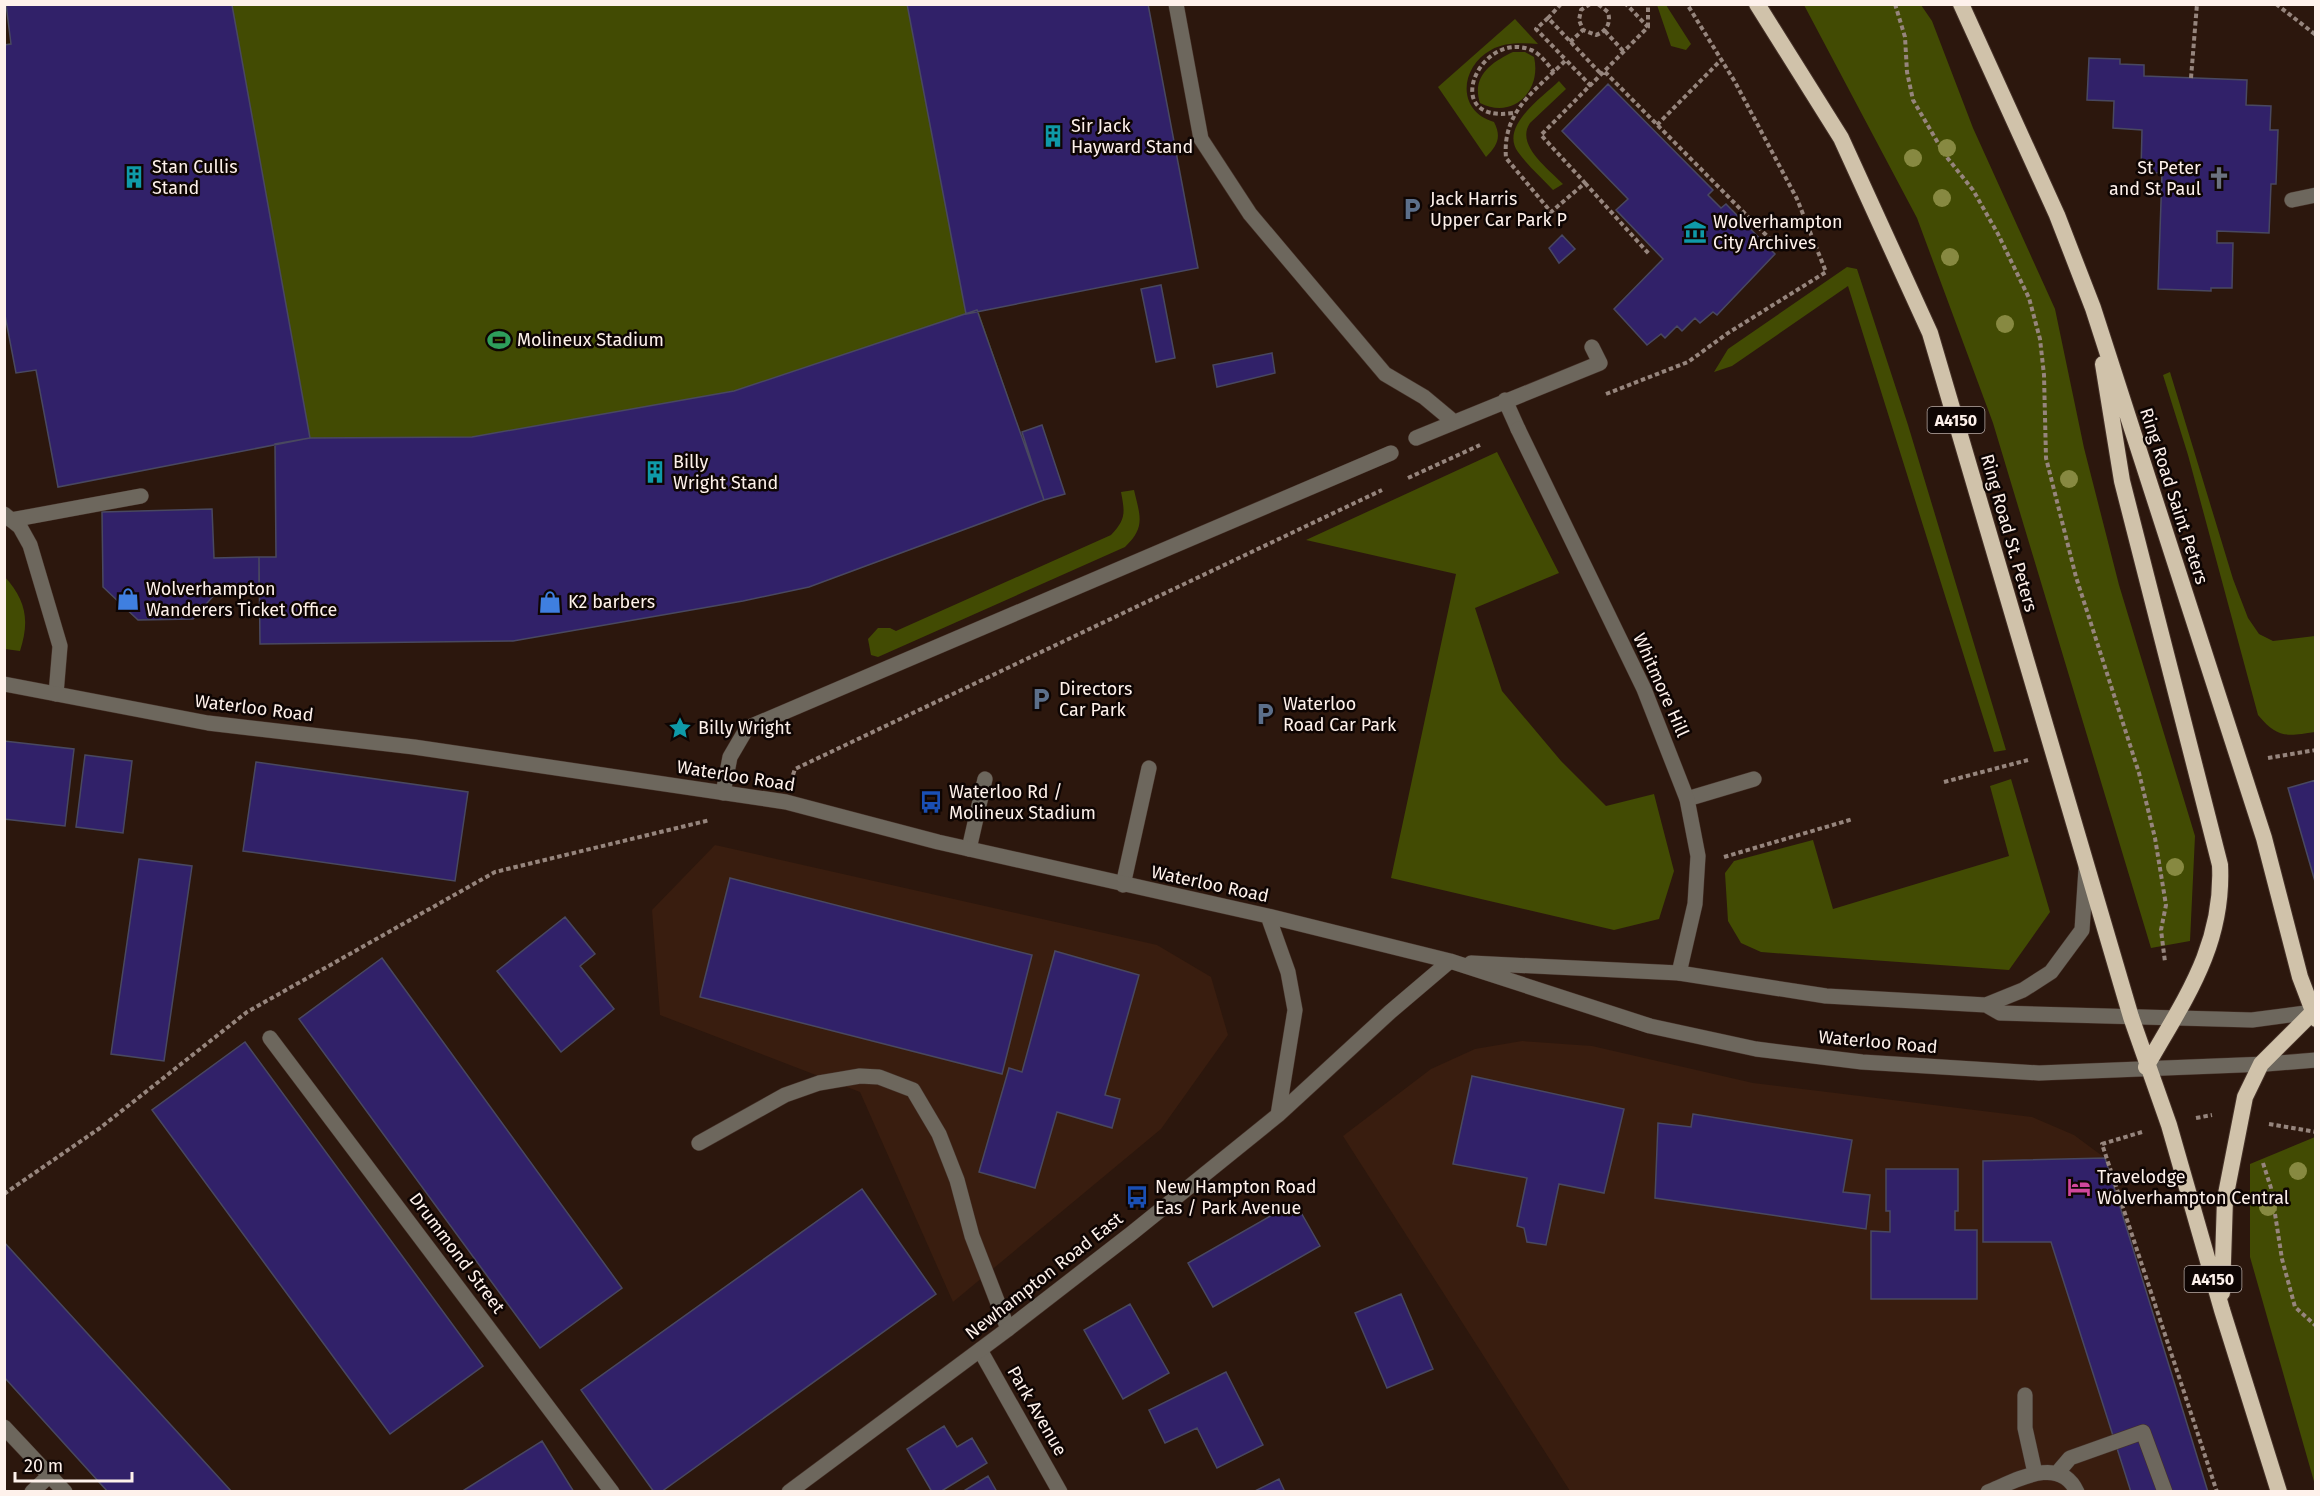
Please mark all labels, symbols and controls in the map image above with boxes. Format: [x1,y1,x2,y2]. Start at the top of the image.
place label: Sir Jack Hayward Stand [1071,115,1193,158]
building icon: Sir Jack Hayward Stand [1040,123,1066,149]
place label: Stan Cullis Stand [152,156,238,199]
place label: St Peter and St Paul [2109,157,2201,200]
building icon: Stan Cullis Stand [121,164,147,190]
church icon: St Peter and St Paul [2206,165,2232,191]
place label: Jack Harris Upper Car Park P [1430,188,1567,231]
parking icon: Jack Harris Upper Car Park P [1399,196,1425,222]
place label: Wolverhampton City Archives [1713,211,1843,254]
museum icon: Wolverhampton City Archives [1682,219,1708,245]
sports icon: Molineux Stadium [486,327,512,353]
place label: Molineux Stadium [517,329,664,351]
street label: Ring Road Saint Peters [2135,405,2213,587]
road number: A4150 [1928,407,1984,433]
place label: Billy Wright Stand [673,451,778,494]
street label: Ring Road St. Peters [1976,452,2042,614]
building icon: Billy Wright Stand [642,459,668,485]
place label: Wolverhampton Wanderers Ticket Office [146,578,337,621]
shop icon: Wolverhampton Wanderers Ticket Office [115,586,141,612]
shop icon: K2 barbers [537,589,563,615]
place label: K2 barbers [568,591,655,613]
street label: Whitmore Hill [1628,629,1694,741]
place label: Directors Car Park [1059,678,1132,721]
parking icon: Directors Car Park [1028,686,1054,712]
street label: Waterloo Road [193,690,315,726]
place label: Waterloo Road Car Park [1283,693,1397,736]
parking icon: Waterloo Road Car Park [1252,701,1278,727]
place icon: Billy Wright [667,715,693,741]
place label: Billy Wright [698,717,792,739]
street label: Waterloo Road [675,756,797,796]
place label: Waterloo Rd / Molineux Stadium [949,781,1096,824]
bus stop icon: Waterloo Rd / Molineux Stadium [918,789,944,815]
street label: Waterloo Road [1149,861,1271,907]
street label: Waterloo Road [1817,1026,1939,1058]
place label: Travelodge Wolverhampton Central [2097,1166,2289,1209]
hotel icon: Travelodge Wolverhampton Central [2066,1174,2092,1200]
place label: New Hampton Road Eas / Park Avenue [1155,1176,1317,1219]
bus stop icon: New Hampton Road Eas / Park Avenue [1124,1184,1150,1210]
street label: Drummond Street [404,1188,510,1318]
street label: Newhampton Road East [961,1207,1127,1344]
road number: A4150 [2184,1266,2242,1292]
street label: Park Avenue [1002,1362,1072,1460]
scale bar [15,1445,132,1483]
text: 20 m [24,1455,63,1477]

